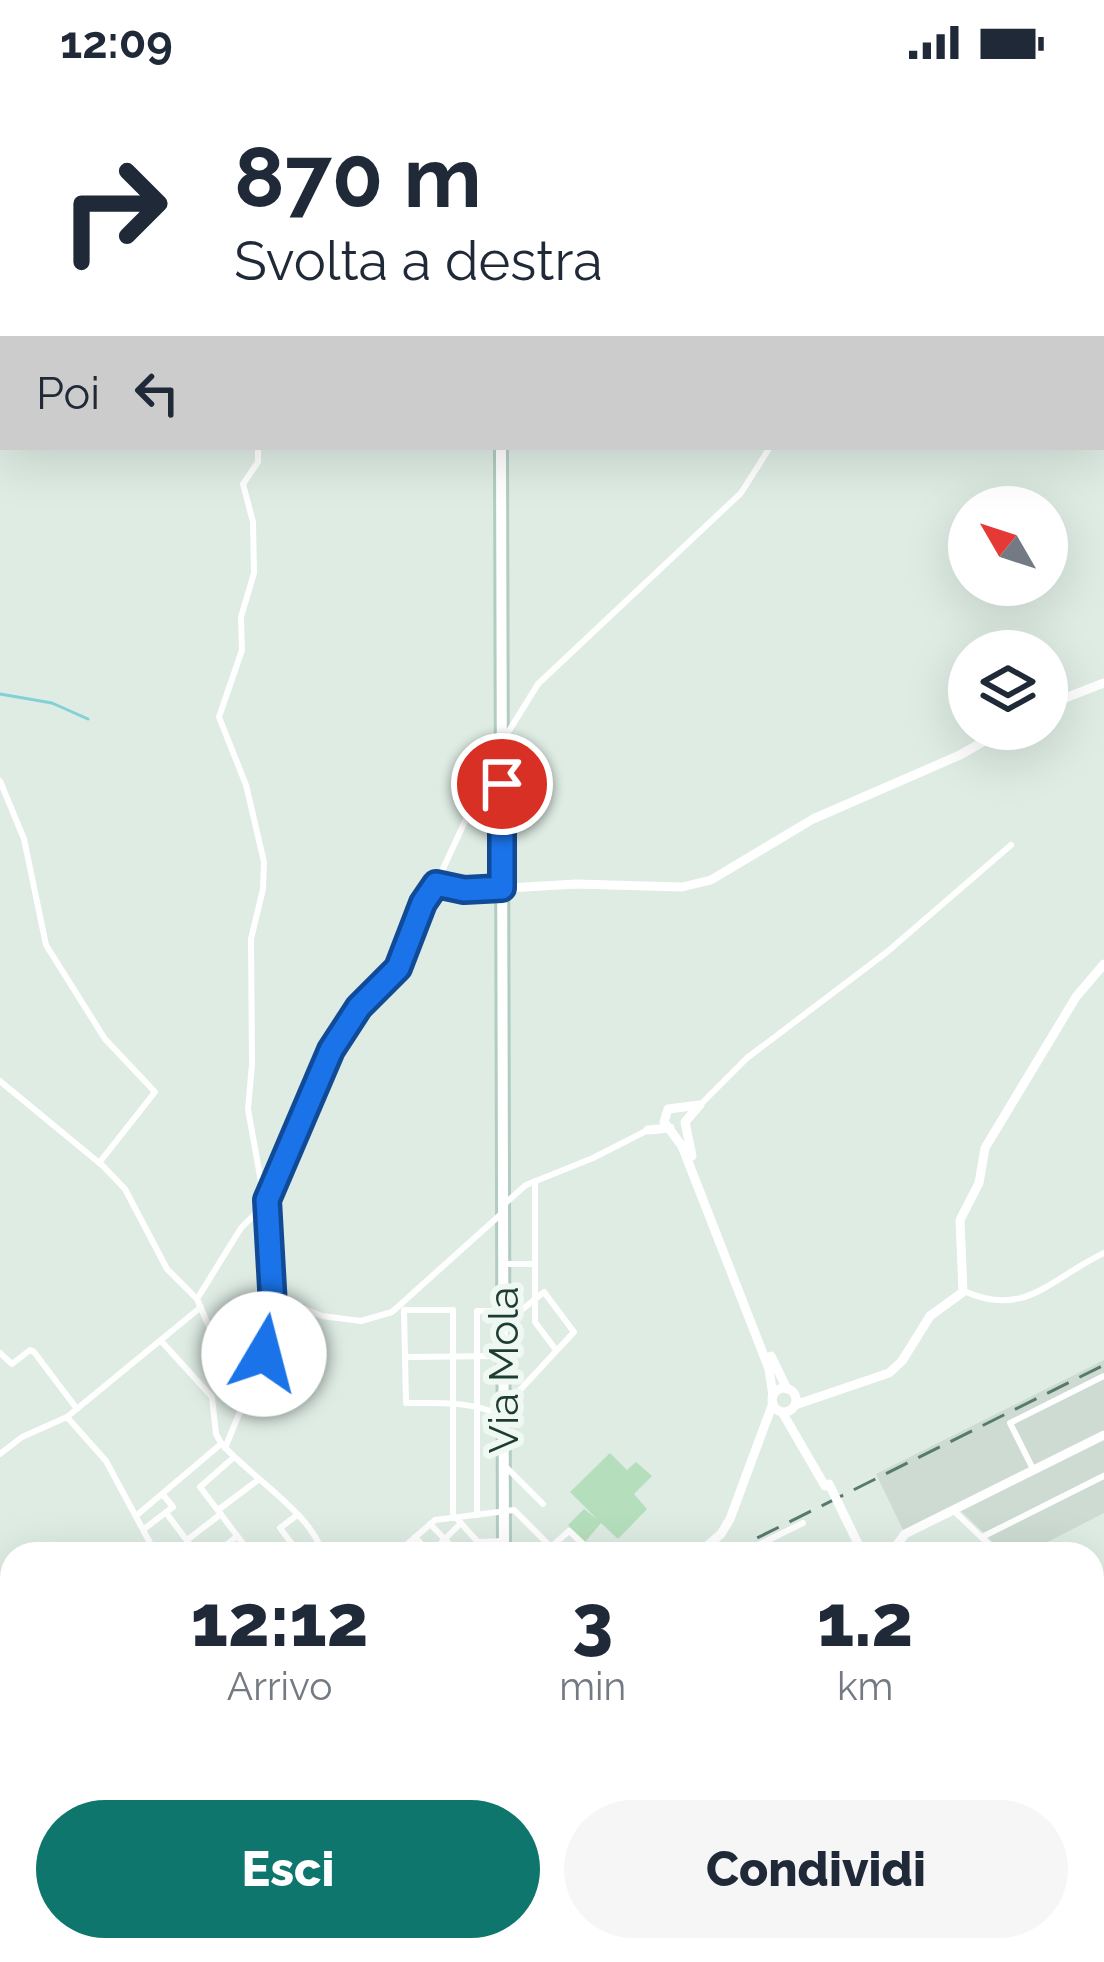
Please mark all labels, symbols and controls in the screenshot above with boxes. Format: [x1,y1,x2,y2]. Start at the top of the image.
text: 12:09 [60,16,173,69]
text: 870 m [234,128,482,227]
icon: right [36,132,192,288]
text: Svolta a destra [234,229,603,293]
icon: left [124,360,190,426]
text: Poi [36,367,100,420]
north arrow [948,486,1068,606]
map controls [948,486,1068,750]
button: layers [948,630,1068,750]
pin [451,733,553,835]
icon: arrive [469,751,535,817]
street label: Via Mola [479,1286,528,1454]
position arrow [201,1291,327,1417]
text: 12:12 [191,1578,369,1663]
text: 3 [572,1578,613,1663]
text: 1.2 [817,1578,913,1663]
text: Arrivo [227,1663,332,1709]
text: min [559,1663,626,1709]
text: km [837,1663,893,1709]
button: Esci [36,1800,540,1938]
button: Condividi [564,1800,1068,1938]

